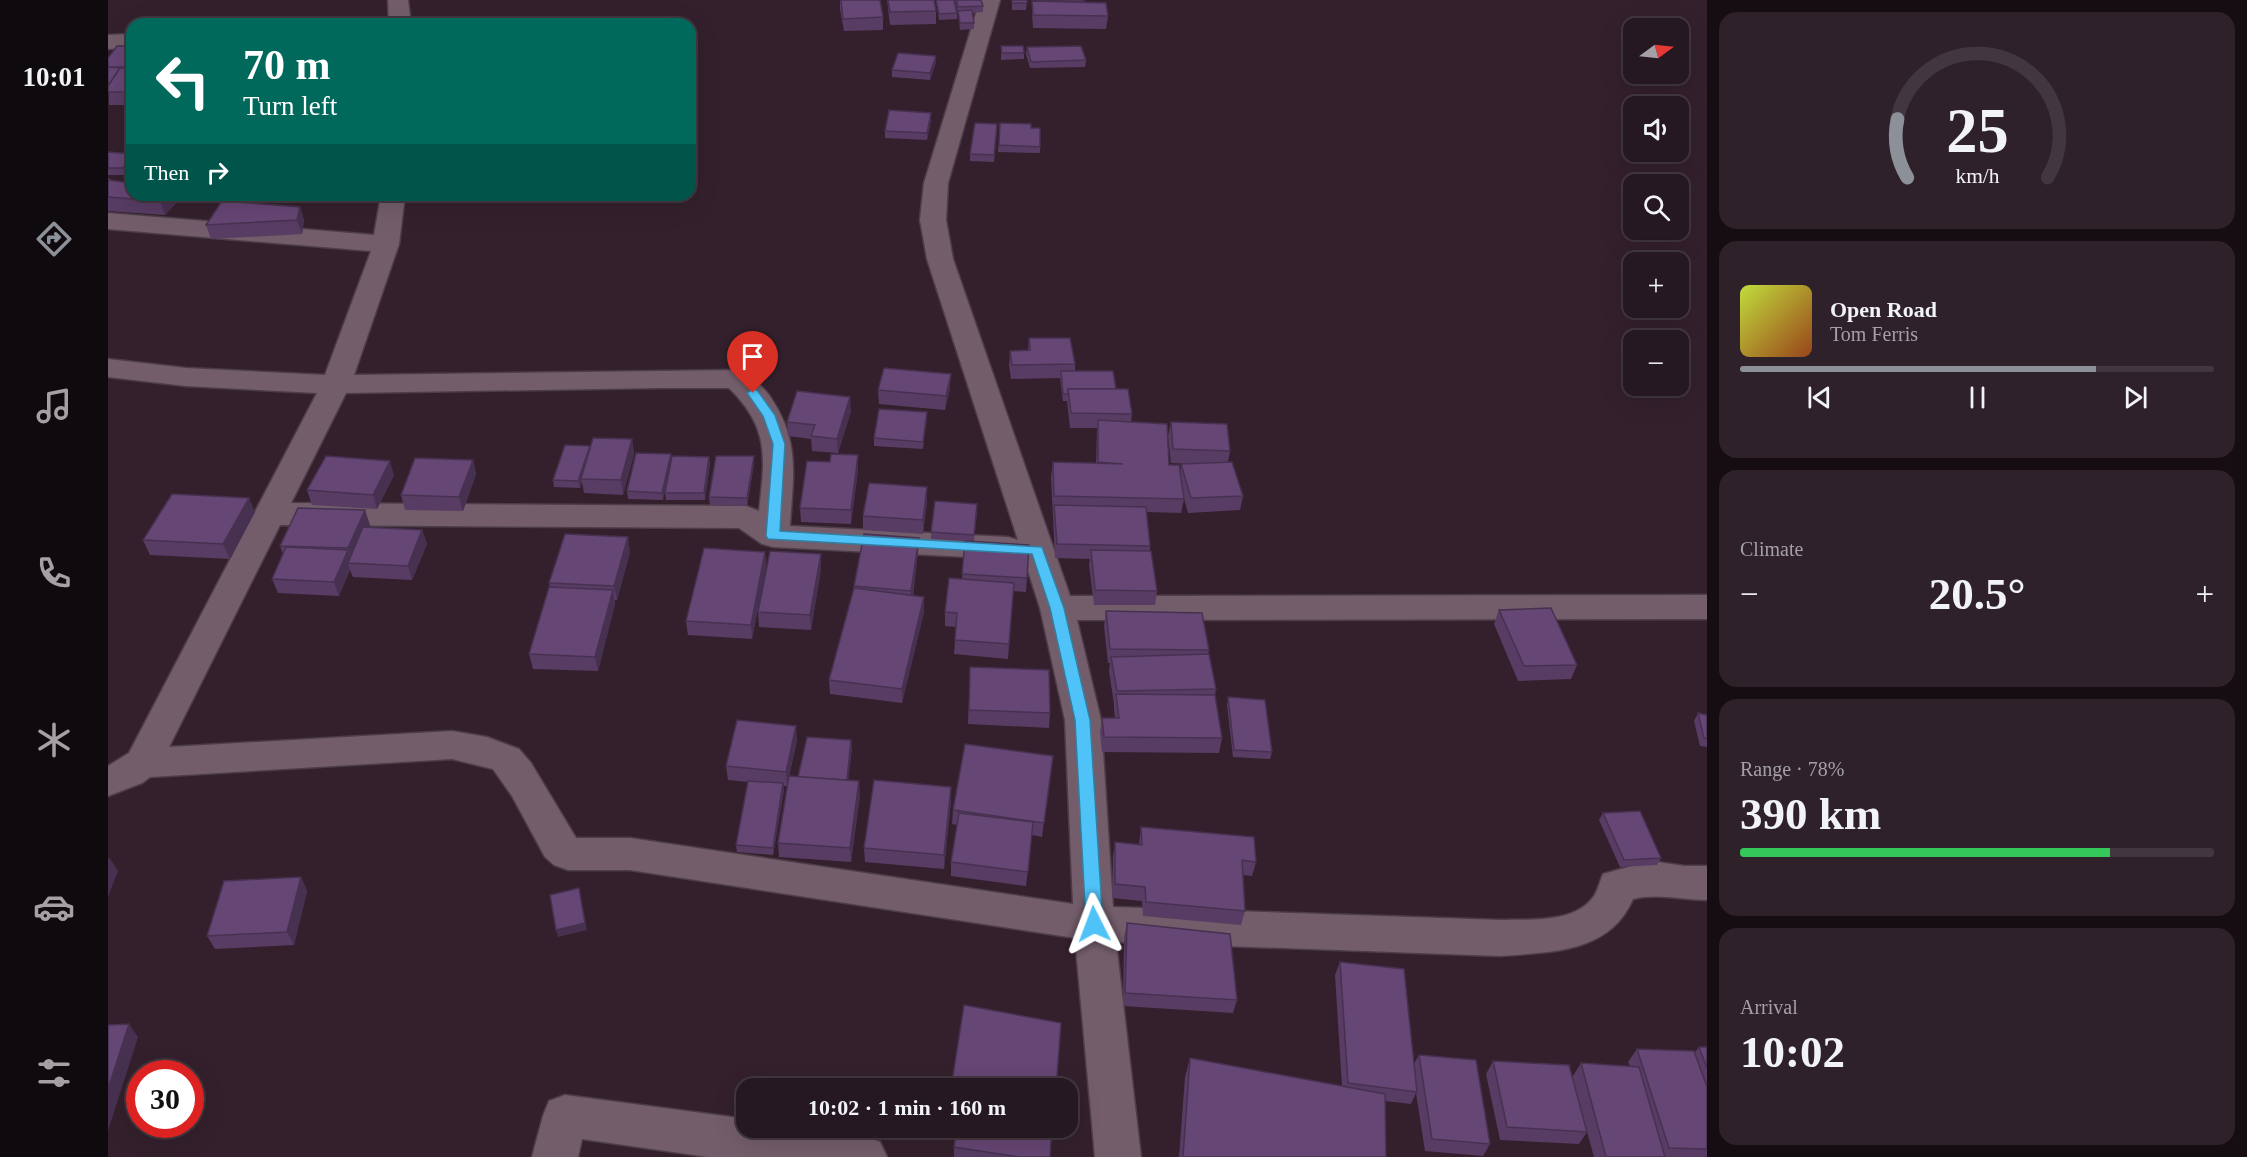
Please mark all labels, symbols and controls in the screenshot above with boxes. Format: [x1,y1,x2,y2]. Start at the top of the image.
north arrow [1623,18,1689,84]
map controls [1623,18,1689,396]
icon: left [144,42,222,120]
text: 70 m [243,42,331,88]
text: 10:01 [23,62,86,92]
text: Turn left [243,91,337,121]
button: sound [1623,96,1689,162]
text: 25 [1946,96,2008,165]
icon: right [201,156,234,189]
text: Then [144,160,189,185]
text: km/h [1955,164,1999,188]
button: search [1623,174,1689,240]
icon: directions [33,218,75,260]
button: + [1623,252,1689,318]
text: Open Road [1830,297,1937,322]
text: Tom Ferris [1830,323,1918,345]
button: − [1623,330,1689,396]
pin [727,331,778,393]
icon: arrive [736,340,769,373]
icon: previous [1803,381,1836,414]
icon: pause [1961,381,1994,414]
icon: next [2119,381,2152,414]
icon: music [33,385,75,427]
text: Climate [1740,538,1803,560]
icon: phone [33,552,75,594]
text: 20.5° [1929,569,2025,619]
text: − [1740,576,1759,612]
text: + [2195,576,2214,612]
icon: climate [33,719,75,761]
text: Range · 78% [1740,758,1844,780]
text: 390 km [1740,789,1881,839]
icon: car [33,886,75,928]
position arrow [1062,892,1126,956]
text: Arrival [1740,996,1798,1018]
text: 10:02 [1740,1027,1845,1077]
icon: filters [33,1052,75,1094]
speed limit sign: 30 [126,1060,204,1138]
text: 10:02 · 1 min · 160 m [808,1095,1006,1120]

